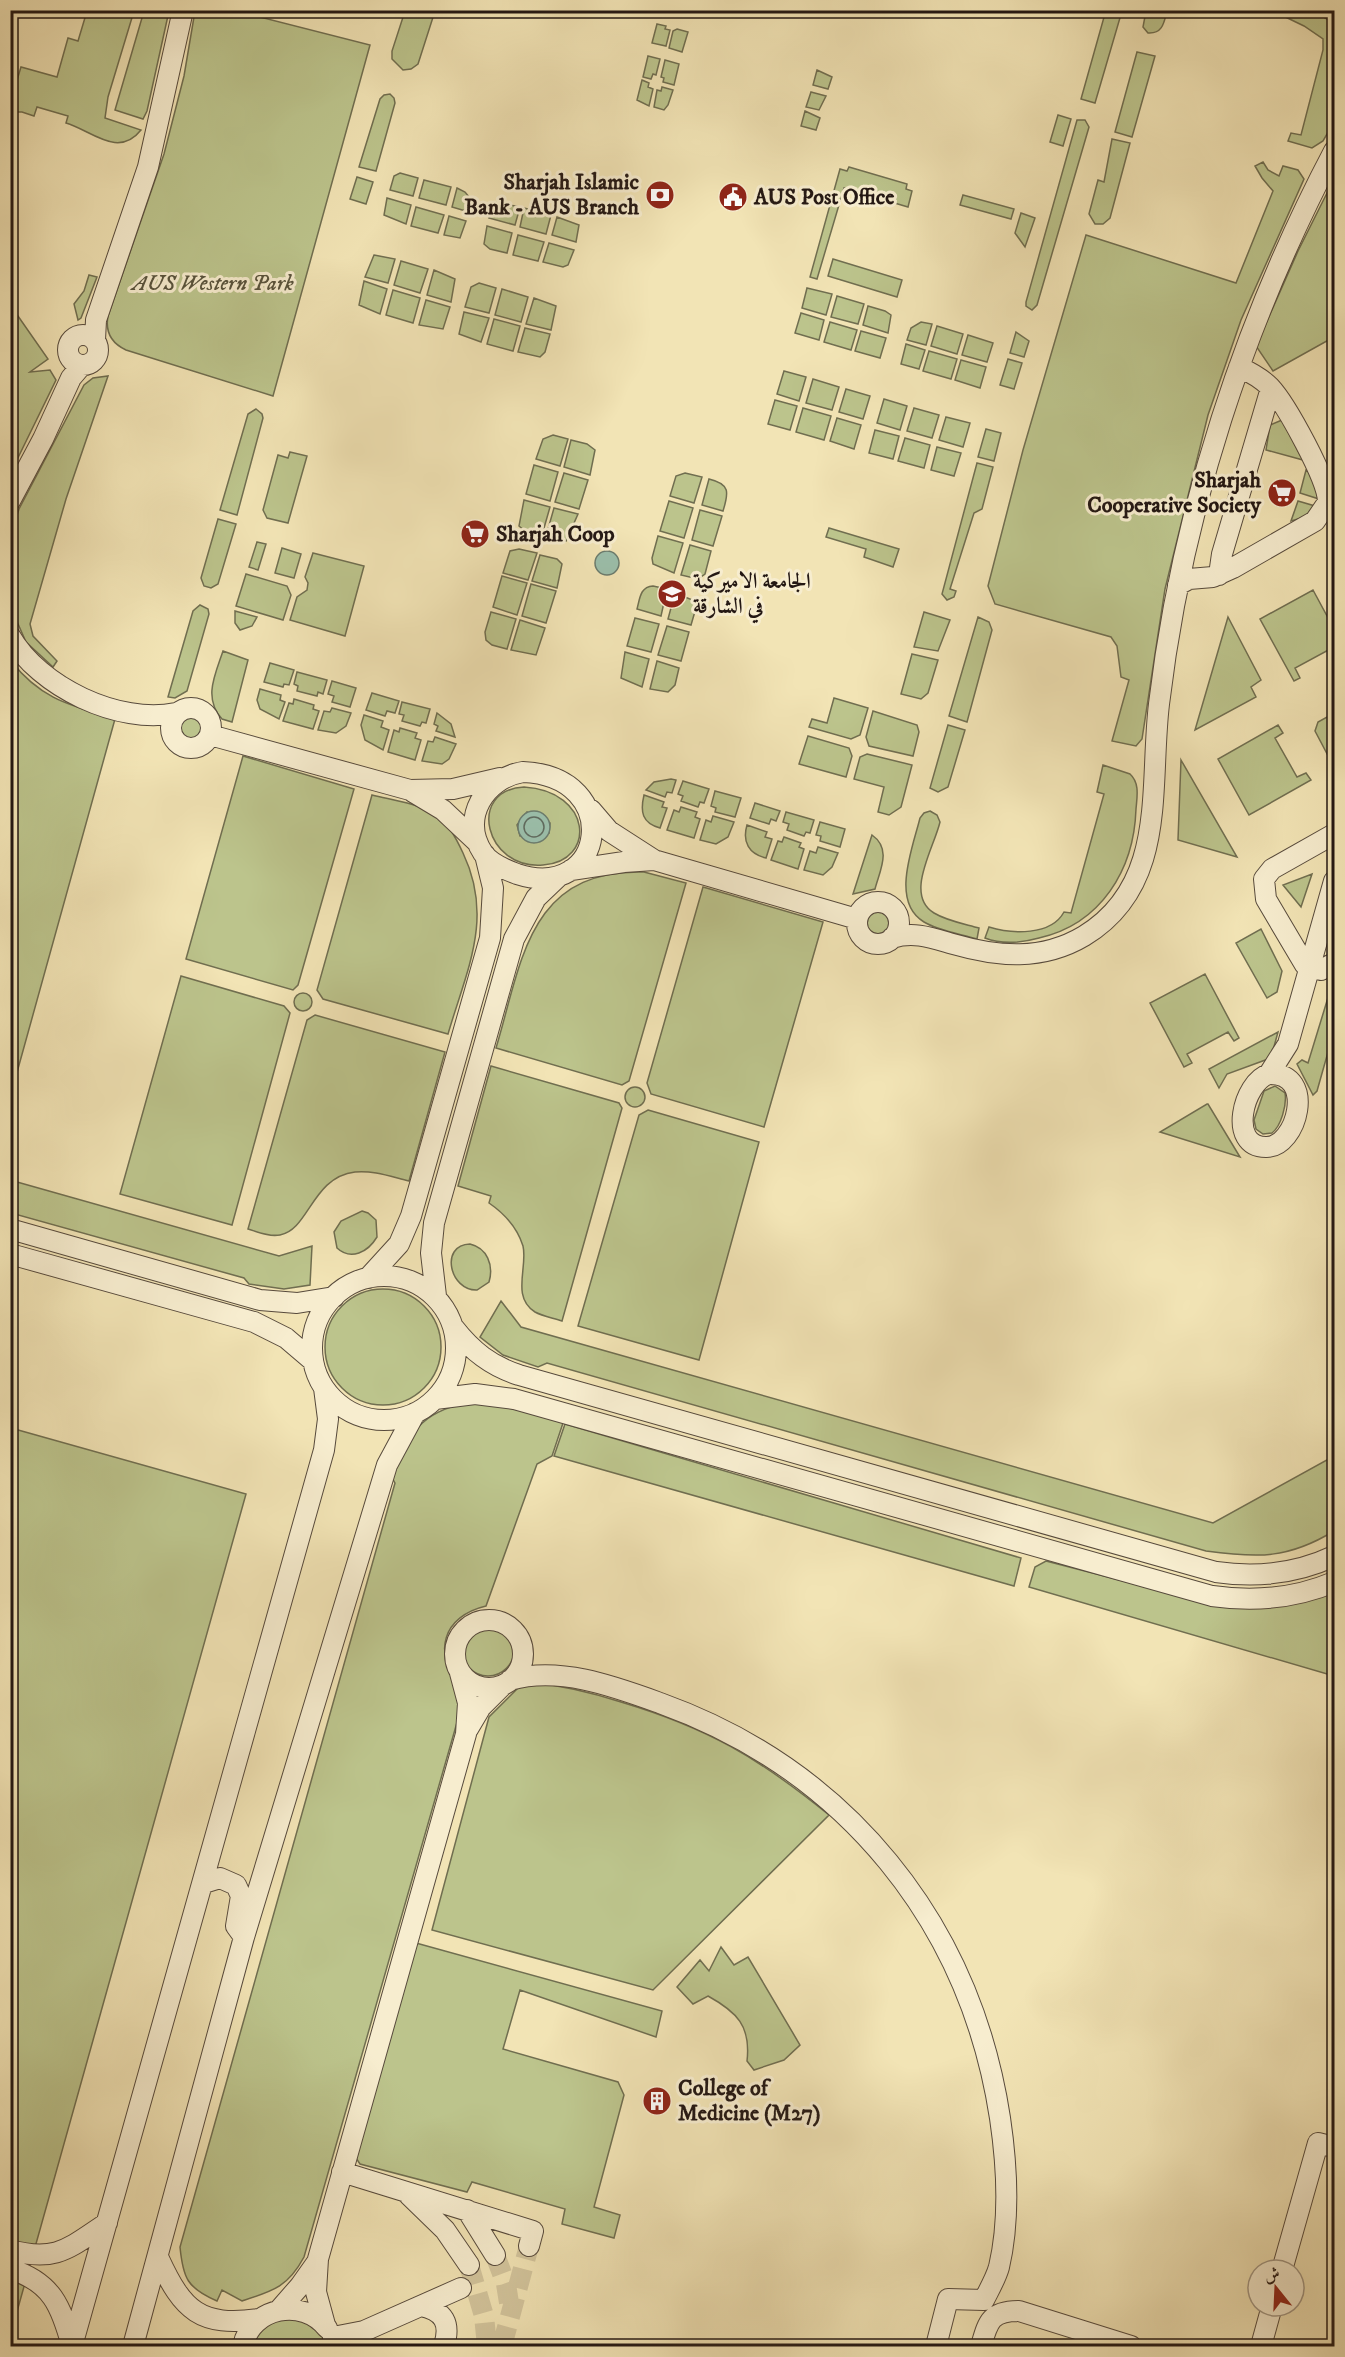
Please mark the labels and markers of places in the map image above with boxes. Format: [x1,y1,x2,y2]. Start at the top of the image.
place label: Sharjah Islamic Bank - AUS Branch [464,169,640,221]
bank icon: Sharjah Islamic Bank - AUS Branch [644,179,676,211]
public building icon: AUS Post Office [717,181,749,213]
place label: AUS Post Office [753,184,894,211]
place label: Sharjah Cooperative Society [1087,467,1262,519]
supermarket icon: Sharjah Cooperative Society [1266,477,1298,509]
supermarket icon: Sharjah Coop [459,518,491,550]
place label: Sharjah Coop [496,521,615,549]
place label: الجامعة الاميركية في الشارقة [693,568,811,624]
school or university icon: الجامعة الاميركية في الشارقة [656,578,688,610]
place label: College of Medicine (M27) [678,2075,821,2127]
building icon: College of Medicine (M27) [641,2085,673,2117]

